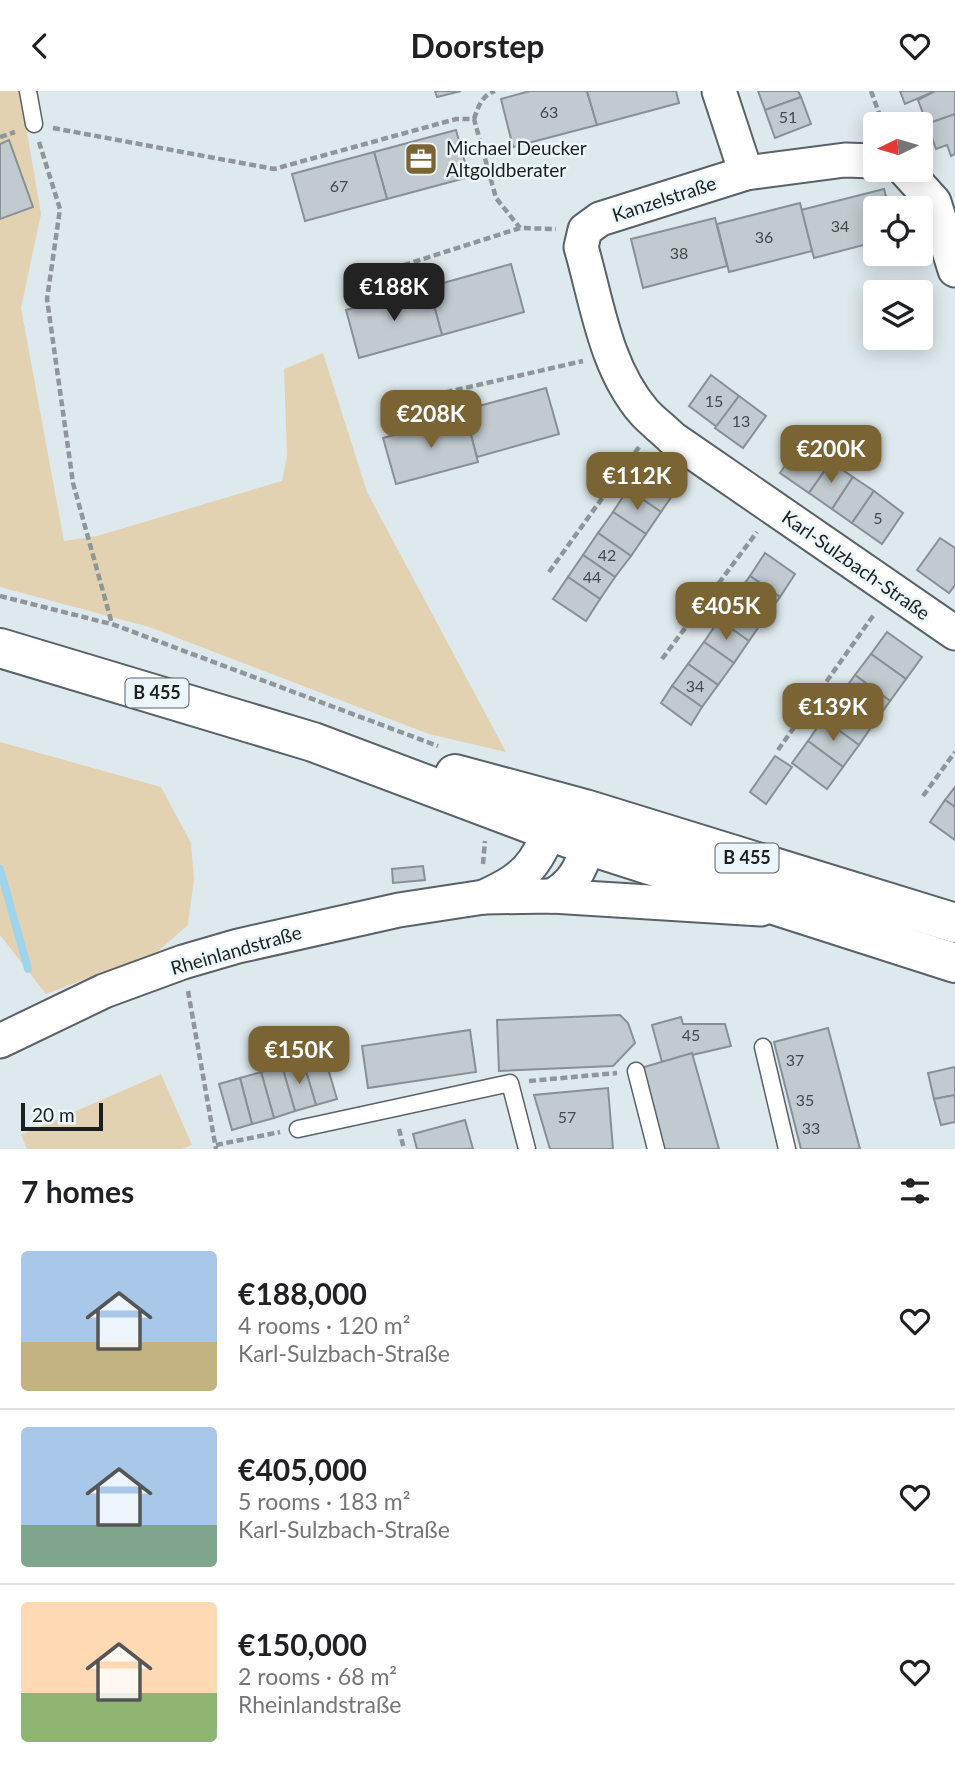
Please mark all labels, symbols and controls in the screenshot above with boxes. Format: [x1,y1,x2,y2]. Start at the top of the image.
text: Doorstep [411,26,544,65]
icon: back [21,27,59,65]
icon: heart [896,27,934,65]
house number: 63 [540,102,558,121]
house number: 51 [779,107,797,126]
north arrow [863,112,933,182]
map controls [863,112,933,350]
place label: Michael Deucker Altgoldberater [446,136,587,181]
office icon: Michael Deucker Altgoldberater [402,140,440,178]
street label: Kanzelstraße [609,171,719,226]
house number: 67 [330,176,348,195]
button: locate [863,196,933,266]
house number: 34 [831,216,849,235]
house number: 36 [755,227,773,246]
house number: 38 [670,243,688,262]
pin: €188K [345,264,443,323]
text: €188K [359,272,429,300]
button: layers [863,280,933,350]
pin: €208K [382,391,480,450]
house number: 15 [705,391,723,410]
text: €208K [396,399,466,427]
house number: 13 [732,411,750,430]
pin: €200K [782,425,880,485]
text: €200K [796,434,866,462]
pin: €112K [588,453,686,512]
text: €112K [602,461,672,489]
street label: Karl-Sulzbach-Straße [778,505,935,624]
house number: 5 [873,508,883,527]
house number: 42 [598,545,616,564]
house number: 44 [583,567,601,586]
pin: €405K [677,582,775,642]
text: €405K [691,591,761,619]
house number: 34 [686,676,704,695]
road number: B 455 [125,679,188,707]
pin: €139K [784,683,882,743]
text: €139K [798,692,868,720]
road number: B 455 [716,843,778,873]
street label: Rheinlandstraße [168,920,304,979]
house number: 45 [682,1025,700,1044]
pin: €150K [250,1027,348,1086]
text: €150K [264,1035,334,1063]
house number: 37 [786,1050,804,1069]
house number: 35 [796,1090,814,1109]
scale bar [21,1100,103,1132]
text: 20 m [32,1103,75,1126]
house number: 57 [558,1107,576,1126]
house number: 33 [802,1118,820,1137]
icon: filters [896,1172,934,1210]
text: 7 homes [21,1173,134,1209]
text: €188,000 [238,1275,367,1311]
icon: home [77,1279,161,1363]
icon: heart [896,1302,934,1340]
text: 4 rooms · 120 m² [238,1311,410,1339]
text: Karl-Sulzbach-Straße [238,1339,450,1367]
text: €405,000 [238,1451,367,1487]
icon: home [77,1455,161,1539]
icon: heart [896,1478,934,1516]
text: 5 rooms · 183 m² [238,1487,410,1515]
text: Karl-Sulzbach-Straße [238,1515,450,1543]
text: €150,000 [238,1626,367,1662]
icon: home [77,1630,161,1714]
icon: heart [896,1653,934,1691]
text: 2 rooms · 68 m² [238,1662,397,1690]
text: Rheinlandstraße [238,1690,401,1718]

